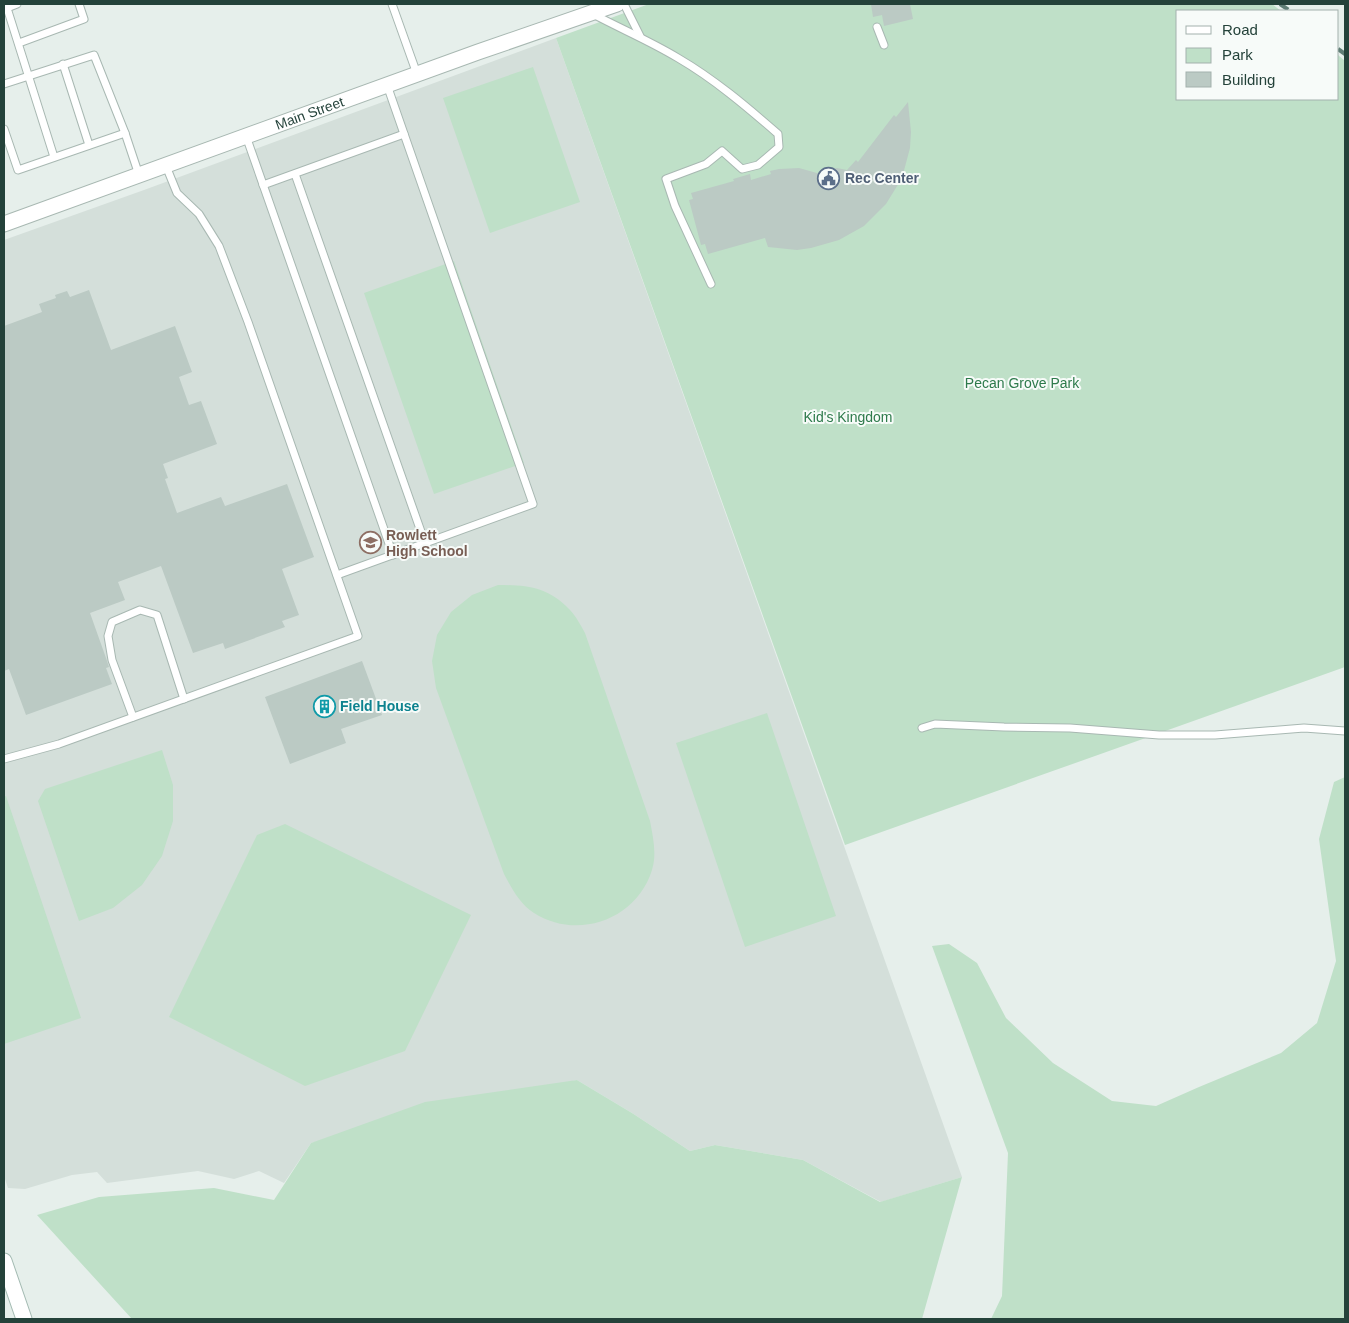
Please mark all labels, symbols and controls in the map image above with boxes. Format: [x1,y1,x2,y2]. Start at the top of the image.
legend [1176,10,1339,100]
text: Road [1222,21,1258,38]
text: Park [1222,46,1253,63]
text: Building [1222,71,1275,88]
street label: Main Street [273,93,346,133]
public building icon: Rec Center [817,166,841,190]
place label: Rec Center [845,170,919,186]
park label: Pecan Grove Park [965,375,1080,391]
park label: Kid's Kingdom [803,409,893,425]
place label: Rowlett High School [386,527,468,559]
school or university icon: Rowlett High School [358,531,382,555]
building icon: Field House [312,694,336,718]
place label: Field House [340,698,420,714]

